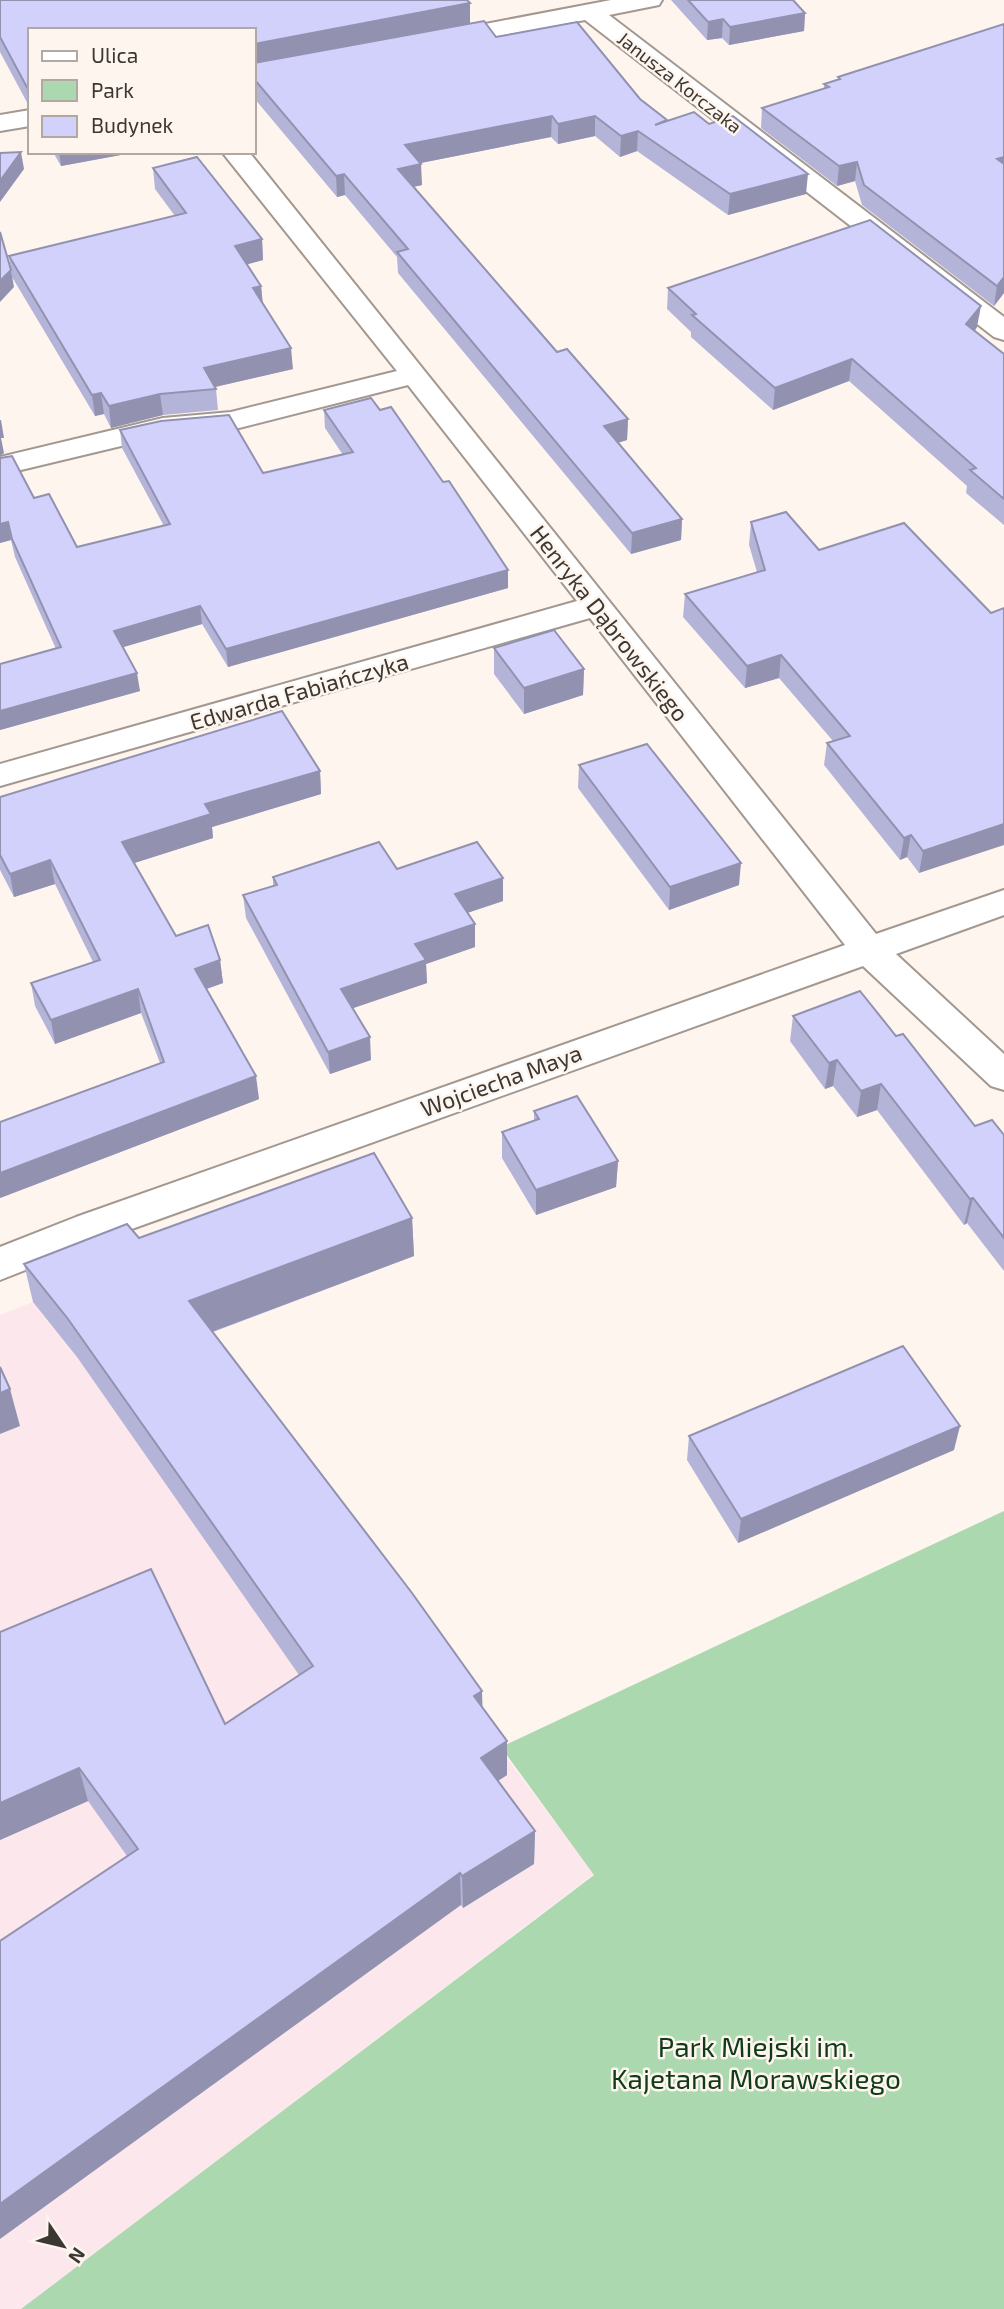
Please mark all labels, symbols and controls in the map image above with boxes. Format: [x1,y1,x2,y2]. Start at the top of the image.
street label: Janusza Korczaka [613,26,747,138]
legend [28,28,256,154]
text: Ulica [91,42,138,67]
text: Park [91,77,134,102]
text: Budynek [91,112,174,137]
street label: Henryka Dąbrowskiego [525,519,695,727]
street label: Edwarda Fabiańczyka [186,646,412,736]
street label: Wojciecha Maya [417,1038,585,1122]
park label: Park Miejski im. Kajetana Morawskiego [611,2029,901,2095]
north arrow [28,2211,98,2281]
text: N [64,2244,91,2268]

